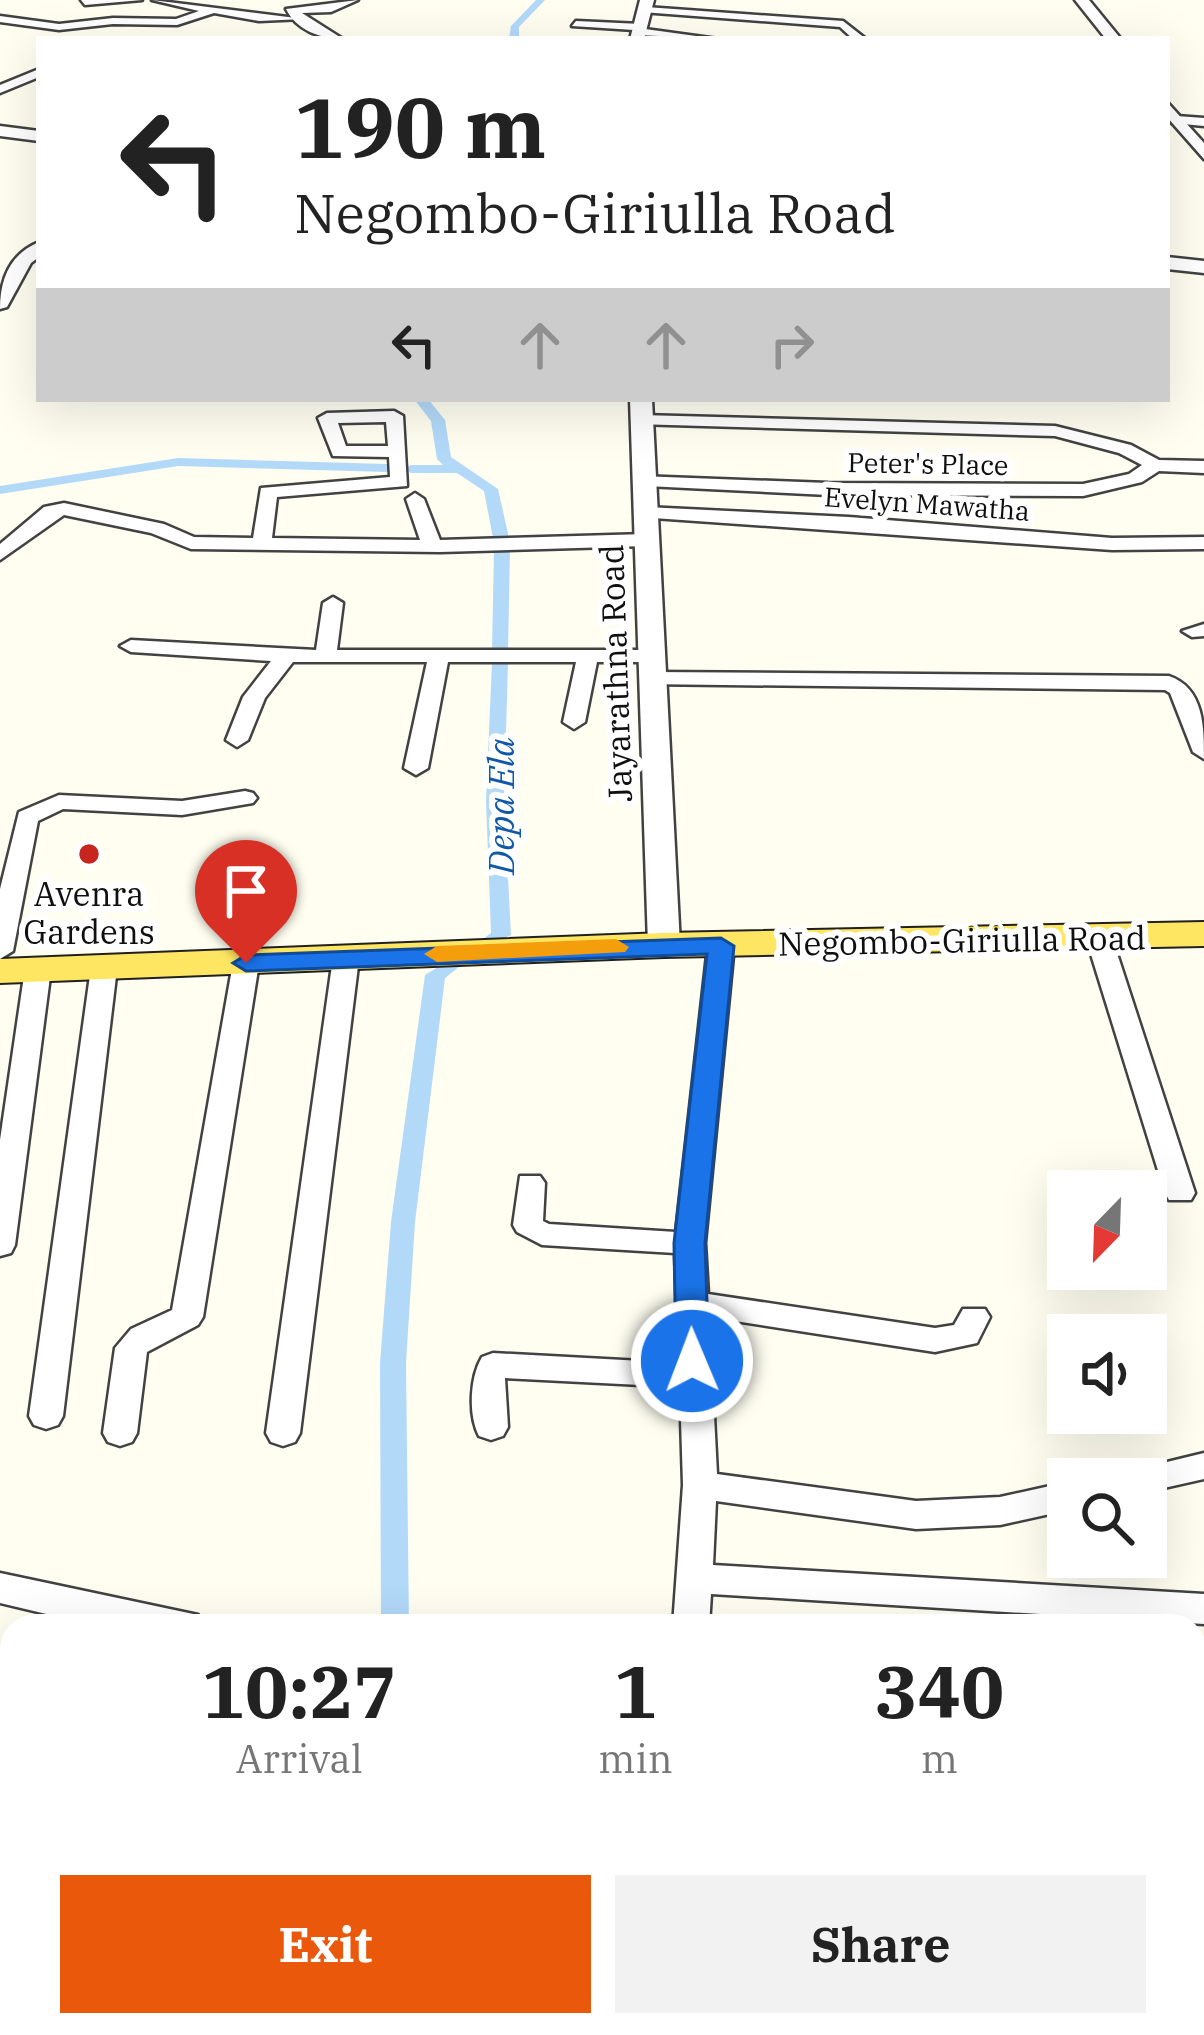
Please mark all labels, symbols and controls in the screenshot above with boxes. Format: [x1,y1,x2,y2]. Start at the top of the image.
text: 190 m [294,72,546,181]
icon: left [96,84,252,240]
text: Negombo-Giriulla Road [294,178,896,248]
icon: left [381,312,447,378]
icon: ahead [507,312,573,378]
icon: ahead [633,312,699,378]
icon: right [759,312,825,378]
street label: Peter's Place [847,444,1009,482]
street label: Evelyn Mawatha [823,478,1031,528]
street label: Jayarathna Road [589,543,641,803]
water label: Depa Ela [477,737,524,876]
pin [195,840,297,963]
marker: Avenra Gardens [76,841,102,867]
icon: arrive [213,858,279,924]
place label: Avenra Gardens [23,872,155,953]
street label: Negombo-Giriulla Road [778,915,1146,965]
north arrow [1047,1170,1167,1290]
map controls [1047,1170,1167,1578]
position arrow [629,1298,755,1424]
button: sound [1047,1314,1167,1434]
button: search [1047,1458,1167,1578]
text: 10:27 [202,1644,396,1738]
text: 1 [614,1644,657,1738]
text: 340 [875,1644,1004,1738]
text: Arrival [236,1733,363,1784]
text: min [598,1733,673,1784]
text: m [921,1733,958,1784]
button: Exit [60,1875,591,2013]
button: Share [615,1875,1146,2013]

